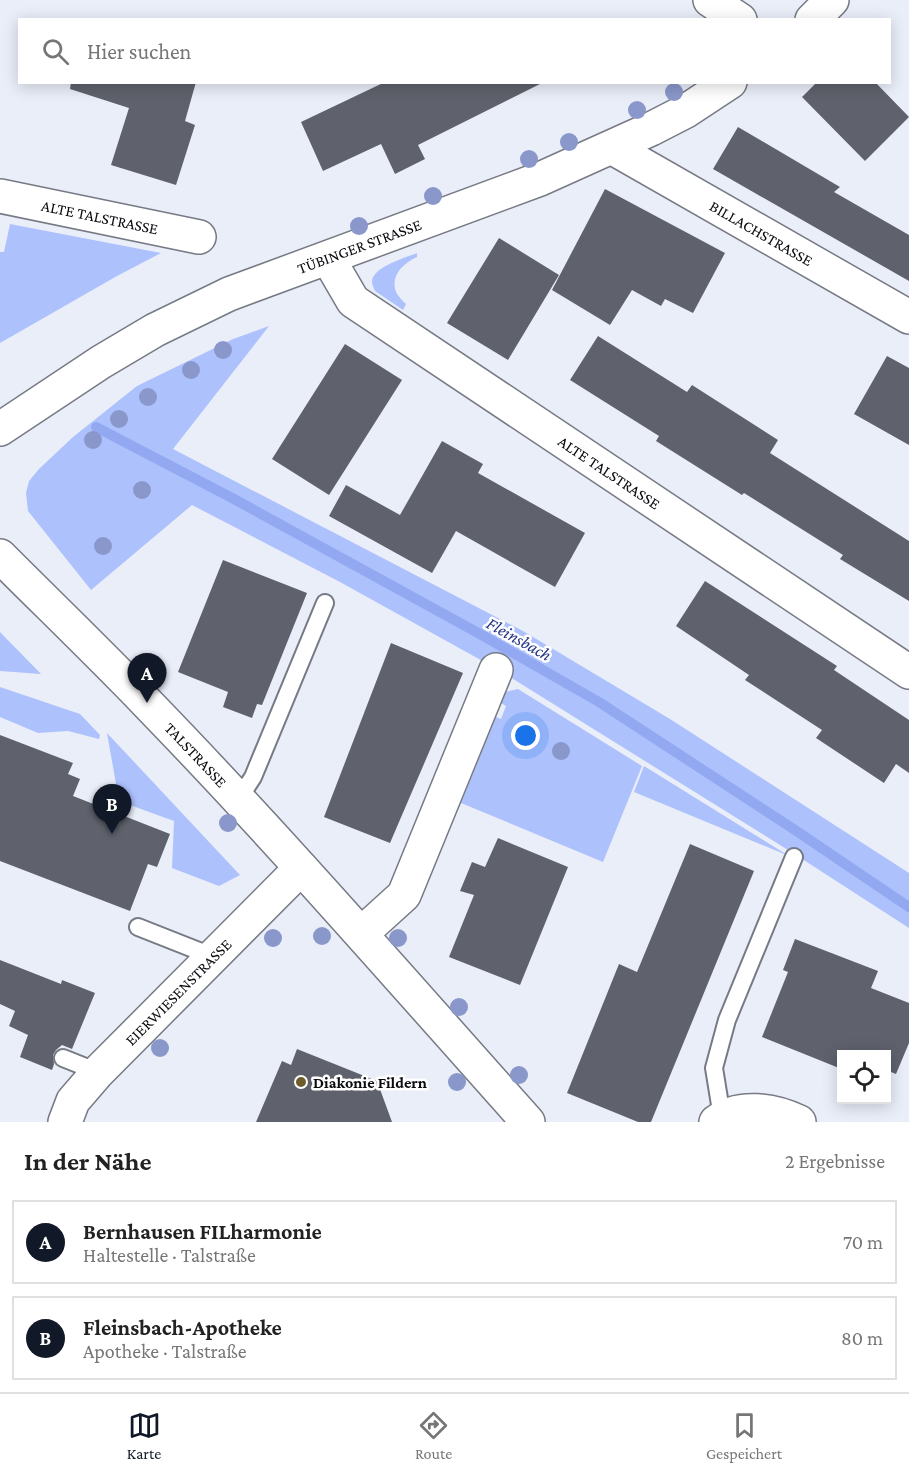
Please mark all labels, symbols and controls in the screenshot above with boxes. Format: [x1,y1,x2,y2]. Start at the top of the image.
search box [18,18,891,84]
icon: search [39,35,72,68]
text: Hier suchen [87,39,191,64]
street label: ALTE TALSTRASSE [40,196,160,237]
street label: BILLACHSTRASSE [707,197,816,269]
street label: TÜBINGER STRASSE [295,215,424,277]
street label: ALTE TALSTRASSE [555,432,664,512]
water label: Fleinsbach [483,613,555,665]
pin: A [128,654,166,703]
street label: TALSTRASSE [162,719,231,790]
your location [511,721,540,750]
pin: B [92,784,132,834]
street label: EIERWIESENSTRASSE [121,935,235,1048]
map controls [837,1050,891,1104]
button: locate [837,1050,891,1104]
place label: Diakonie Fildern [313,1074,427,1091]
marker: Diakonie Fildern [294,1075,308,1089]
text: In der Nähe [24,1147,152,1176]
text: 2 Ergebnisse [785,1150,885,1172]
text: Bernhausen FILharmonie [83,1219,322,1244]
text: A [40,1231,51,1253]
text: 70 m [843,1231,883,1253]
text: Haltestelle · Talstraße [83,1244,256,1266]
text: Fleinsbach-Apotheke [83,1315,282,1340]
text: B [40,1327,51,1349]
text: 80 m [841,1327,883,1349]
text: Apotheke · Talstraße [83,1340,247,1362]
tab: Karte [127,1409,161,1462]
tab: Route [415,1409,452,1462]
tab: Gespeichert [706,1409,782,1462]

